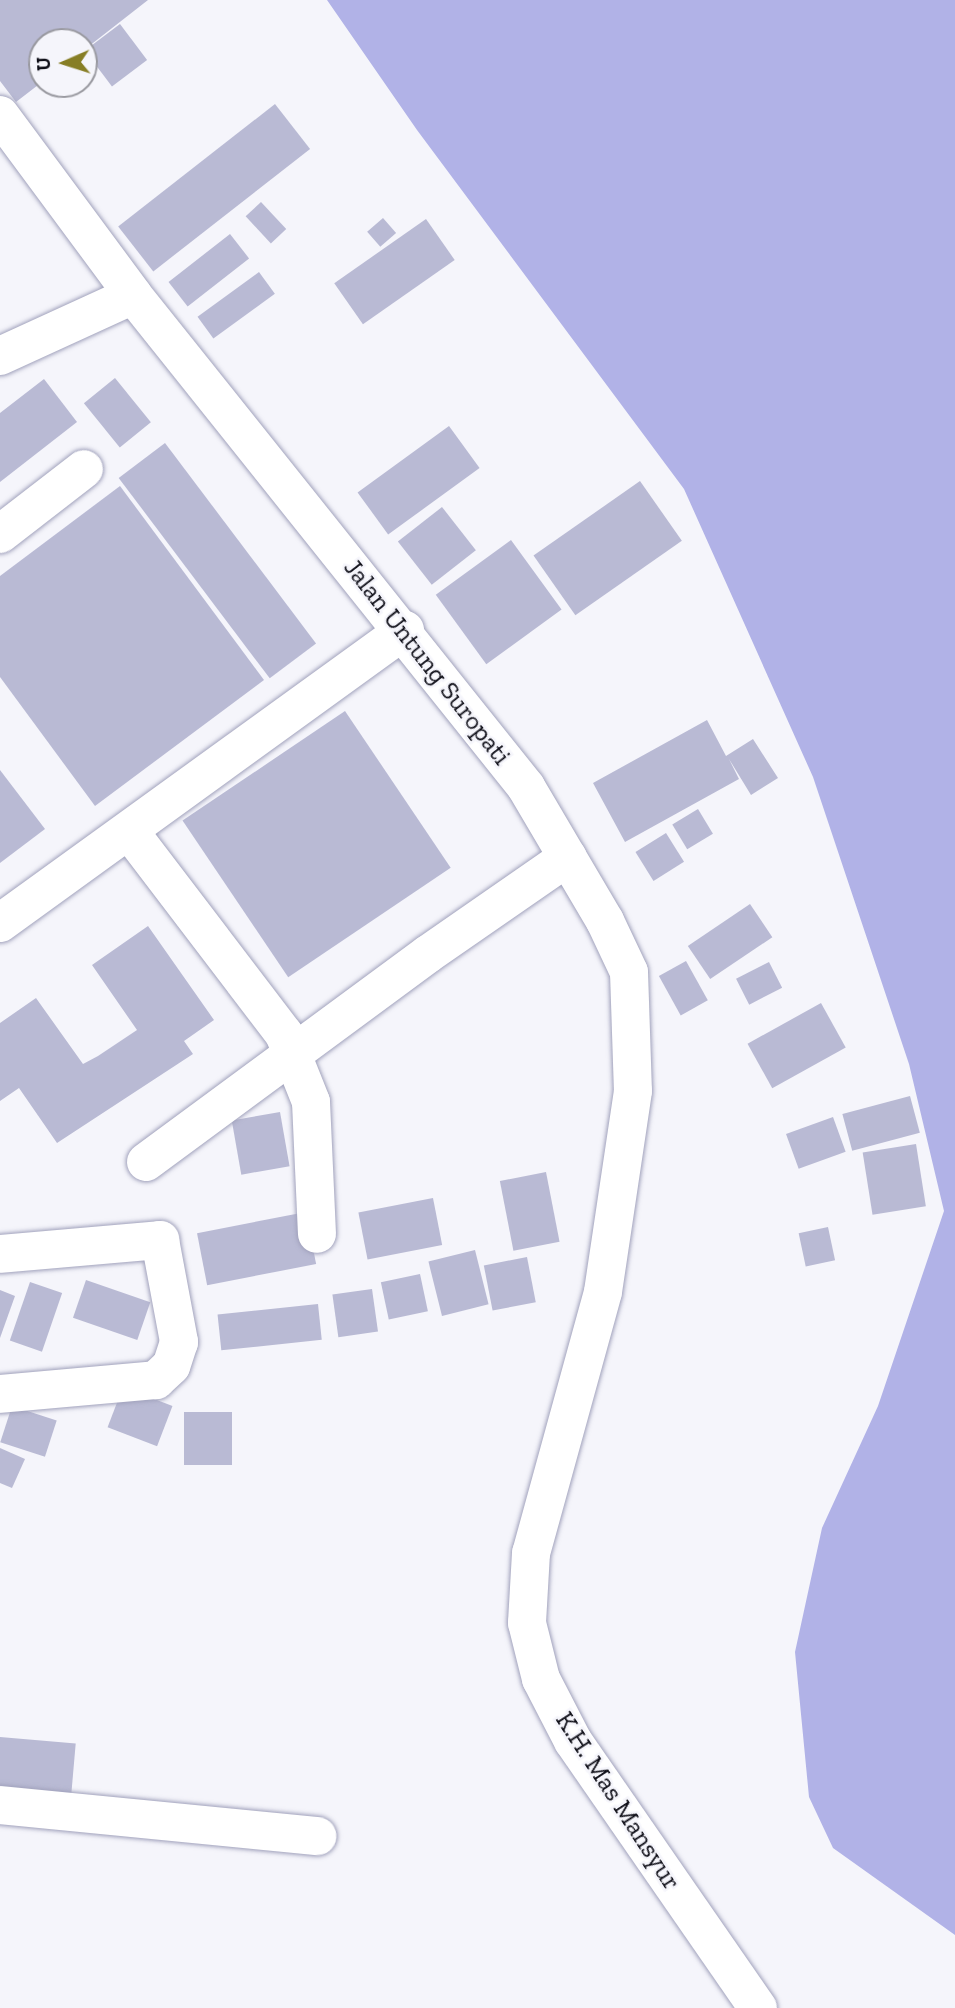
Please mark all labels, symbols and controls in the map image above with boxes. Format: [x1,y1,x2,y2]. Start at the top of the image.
north arrow [28,28,98,98]
text: U [32,57,55,71]
street label: Jalan Untung Suropati [337,553,517,771]
street label: K.H. Mas Mansyur [549,1706,687,1896]

